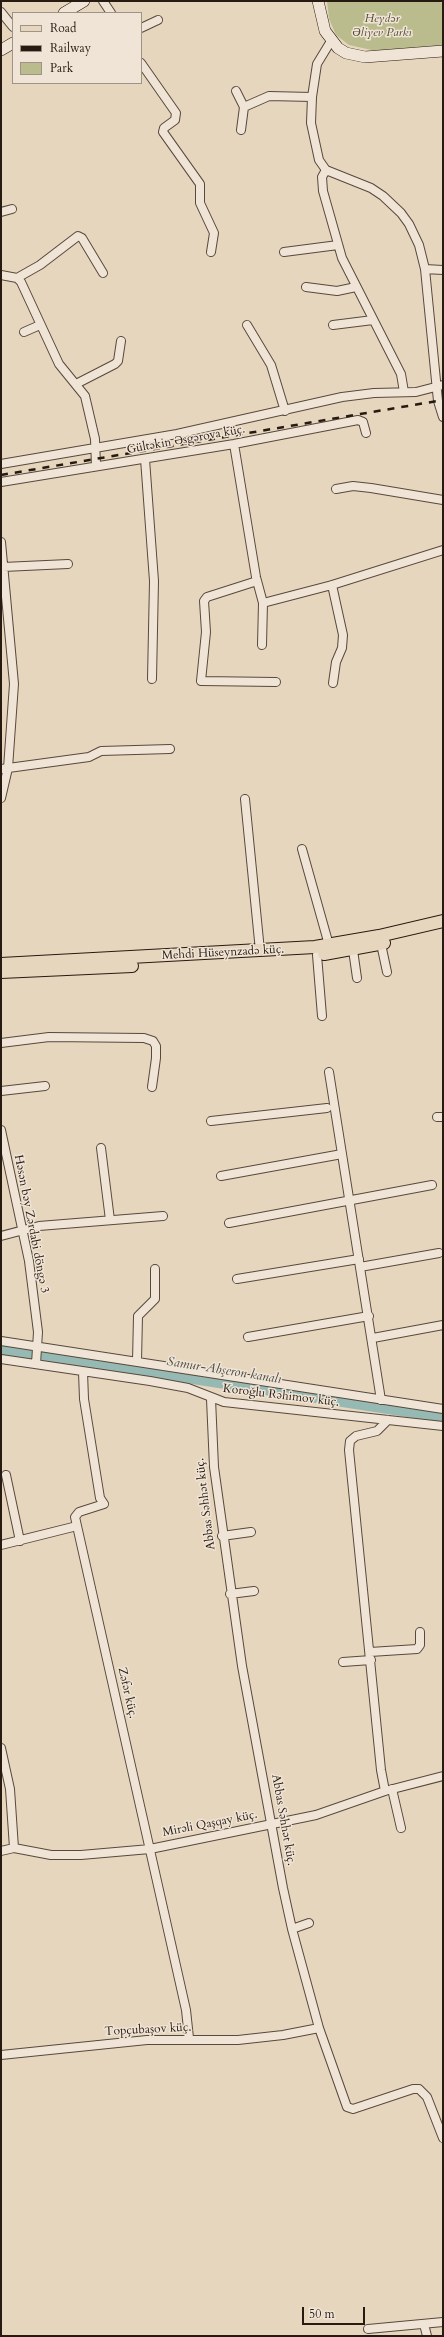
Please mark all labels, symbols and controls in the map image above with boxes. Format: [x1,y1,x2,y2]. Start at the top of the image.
legend [12,12,142,84]
park label: Heydər Əliyev Parkı [352,12,412,40]
text: Road [50,20,76,36]
text: Railway [50,40,91,56]
text: Park [50,60,73,76]
street label: Gültəkin Əsgərova küç. [126,422,246,458]
street label: Mehdi Hüseynzadə küç. [161,943,285,963]
street label: Həsən bəy Zərdabi döngə 3 [11,1154,51,1294]
water label: Samur-Abşeron kanalı [166,1354,282,1388]
street label: Koroğlu Rəhimov küç. [222,1382,340,1410]
street label: Abbas Səhhət küç. [193,1457,219,1551]
street label: Zəfər küç. [114,1666,140,1720]
street label: Abbas Səhhət küç. [268,1773,298,1867]
street label: Mirəli Qaşqay küç. [161,1808,259,1840]
street label: Topçubaşov küç. [104,2021,192,2039]
scale bar [304,2299,367,2325]
text: 50 m [309,2306,335,2322]

